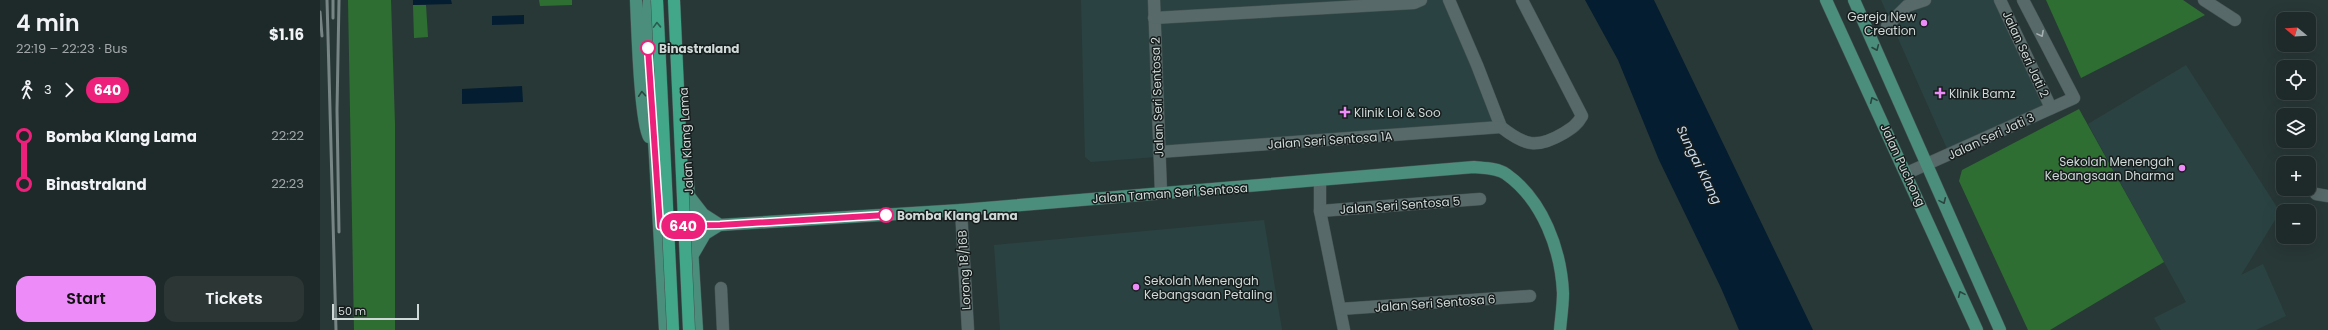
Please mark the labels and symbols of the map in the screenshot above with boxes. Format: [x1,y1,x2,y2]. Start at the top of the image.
place label: Gereja New Creation [1847,8,1916,39]
street label: Jalan Seri Jati 2 [1999,8,2053,100]
north arrow [2276,12,2316,52]
marker: Gereja New Creation [1919,18,1929,28]
one-way arrow [653,22,662,28]
one-way arrow [2036,30,2044,38]
street label: Jalan Seri Sentosa 2 [1146,37,1168,157]
marker: Binastraland [640,40,656,56]
place label: Binastraland [659,40,739,57]
one-way arrow [1872,45,1880,52]
place label: Klinik Bamz [1949,85,2015,102]
street label: Jalan Klang Lama [675,87,697,195]
marker: Klinik Bamz [1934,87,1946,99]
one-way arrow [638,91,646,97]
one-way arrow [1870,97,1878,104]
place label: Klinik Loi & Soo [1354,104,1441,121]
marker: Klinik Loi & Soo [1339,106,1351,118]
street label: Jalan Seri Jati 3 [1945,109,2037,163]
street label: Jalan Puchong [1876,121,1930,209]
water label: Sungai Klang [1672,122,1726,208]
street label: Jalan Seri Sentosa 1A [1267,127,1393,153]
place label: Sekolah Menengah Kebangsaan Dharma [2045,153,2174,184]
marker: Sekolah Menengah Kebangsaan Dharma [2177,163,2187,173]
street label: Jalan Taman Seri Sentosa [1092,179,1248,207]
street label: Jalan Seri Sentosa 5 [1339,192,1461,218]
one-way arrow [1938,197,1946,204]
marker: Bomba Klang Lama [878,207,894,223]
place label: Bomba Klang Lama [897,207,1018,224]
line badge: 640 [660,213,706,239]
street label: Lorong 18/16B [953,230,975,310]
place label: Sekolah Menengah Kebangsaan Petaling [1144,272,1273,303]
marker: Sekolah Menengah Kebangsaan Petaling [1131,282,1141,292]
street label: Jalan Seri Sentosa 6 [1374,290,1496,316]
one-way arrow [1958,291,1966,298]
scale bar [332,302,419,321]

